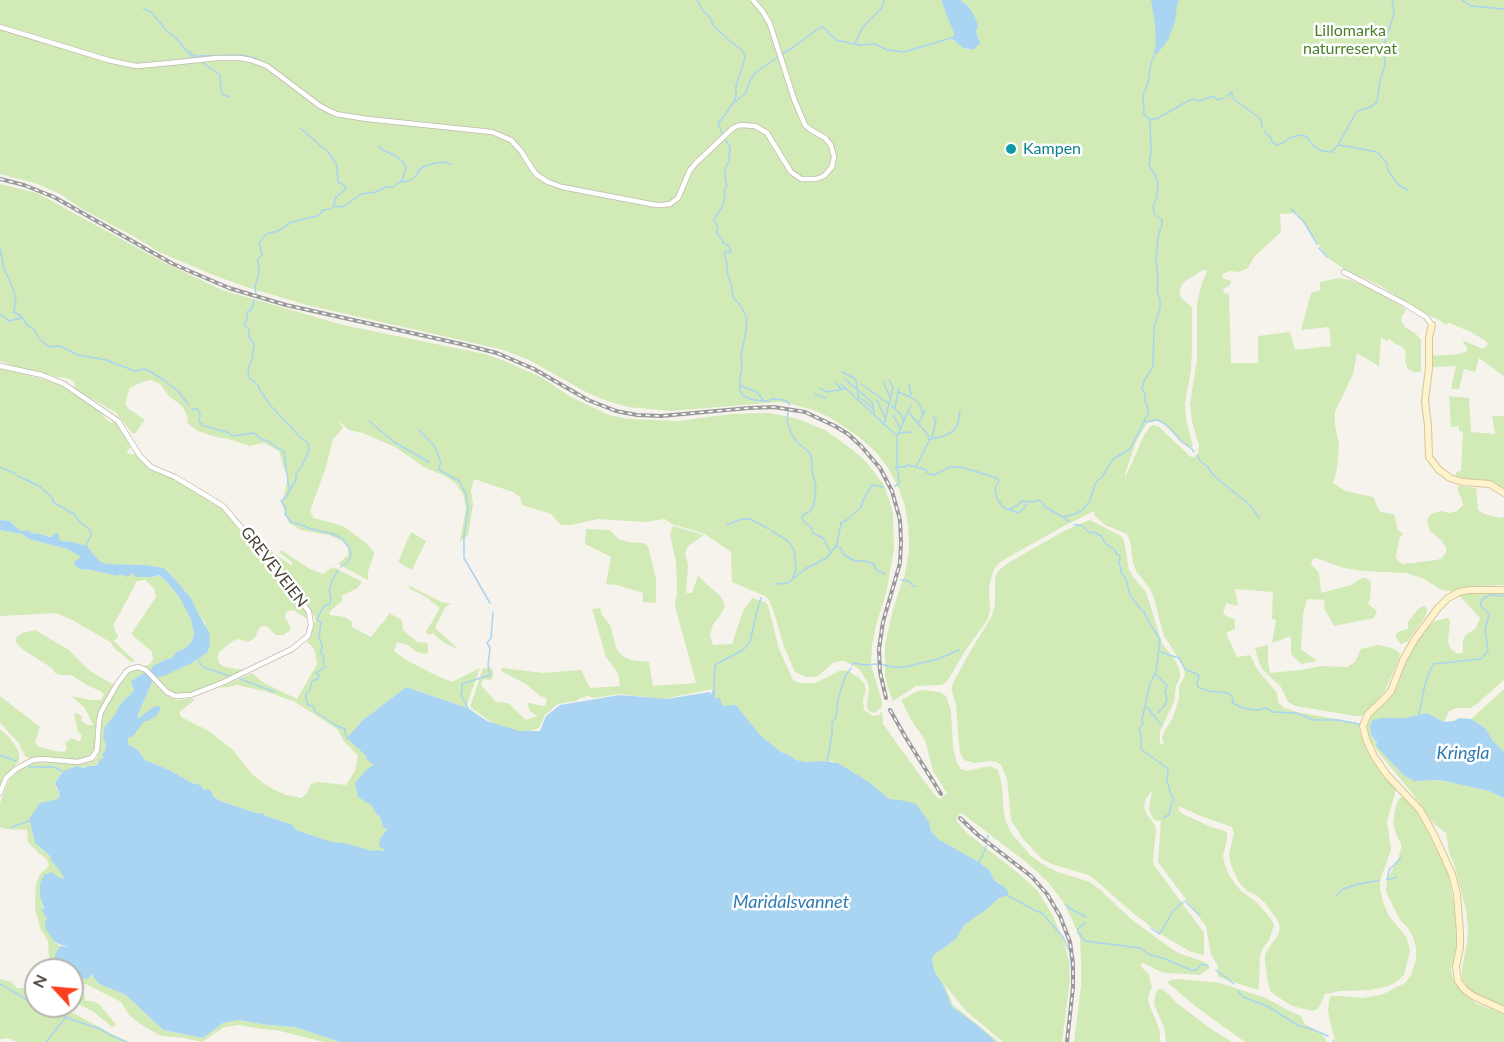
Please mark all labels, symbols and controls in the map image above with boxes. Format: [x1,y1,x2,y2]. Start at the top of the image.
park label: Lillomarka naturreservat [1303,21,1397,59]
place label: Kampen [1023,139,1081,159]
marker: Kampen [1004,142,1018,156]
street label: GREVEVEIEN [237,523,311,611]
water label: Kringla [1437,742,1489,764]
water label: Maridalsvannet [733,891,849,913]
north arrow [24,958,84,1018]
text: N [28,971,50,990]

